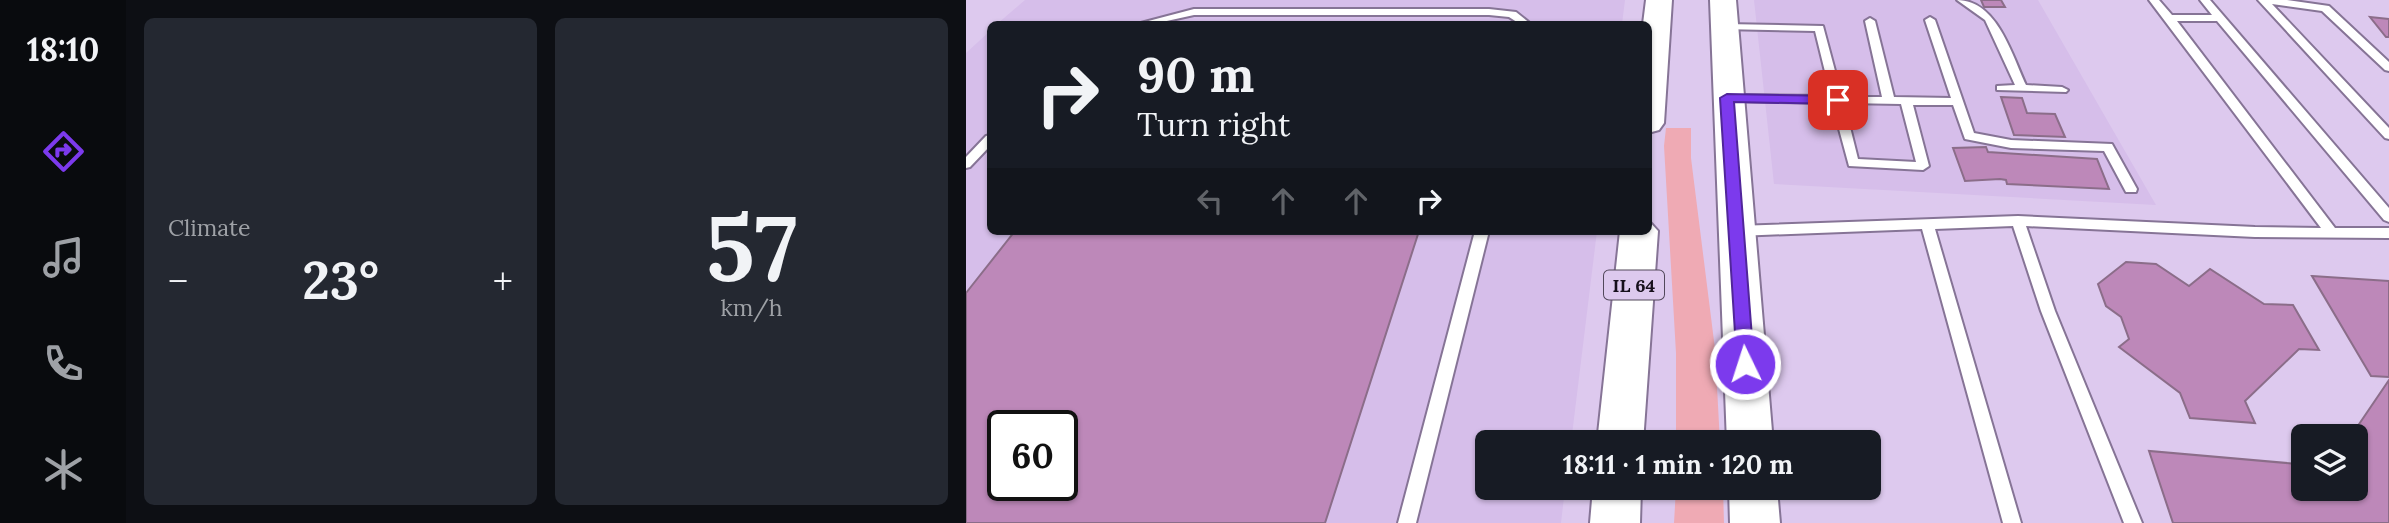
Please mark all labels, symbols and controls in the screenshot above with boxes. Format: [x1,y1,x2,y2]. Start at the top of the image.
text: 18:10 [27,29,99,70]
text: 90 m [1137,43,1254,105]
icon: right [1022,49,1113,140]
pin [1808,70,1868,130]
icon: arrive [1819,81,1857,119]
text: Turn right [1137,104,1290,145]
icon: directions [39,127,88,176]
icon: left [1191,182,1229,220]
icon: ahead [1264,182,1302,220]
icon: ahead [1337,182,1375,220]
icon: right [1410,182,1448,220]
text: 57 [706,189,797,306]
text: Climate [168,213,250,242]
icon: music [39,233,88,282]
text: 23° [302,247,379,313]
text: − [168,257,188,305]
text: + [493,257,513,305]
road number: IL 64 [1604,270,1664,300]
text: km/h [720,293,783,322]
position arrow [1708,327,1782,401]
icon: phone [39,339,88,388]
speed limit sign: 60 [987,410,1078,501]
map controls [2291,424,2368,501]
button: layers [2291,424,2368,501]
icon: climate [39,445,88,494]
text: 18:11 · 1 min · 120 m [1563,448,1793,481]

